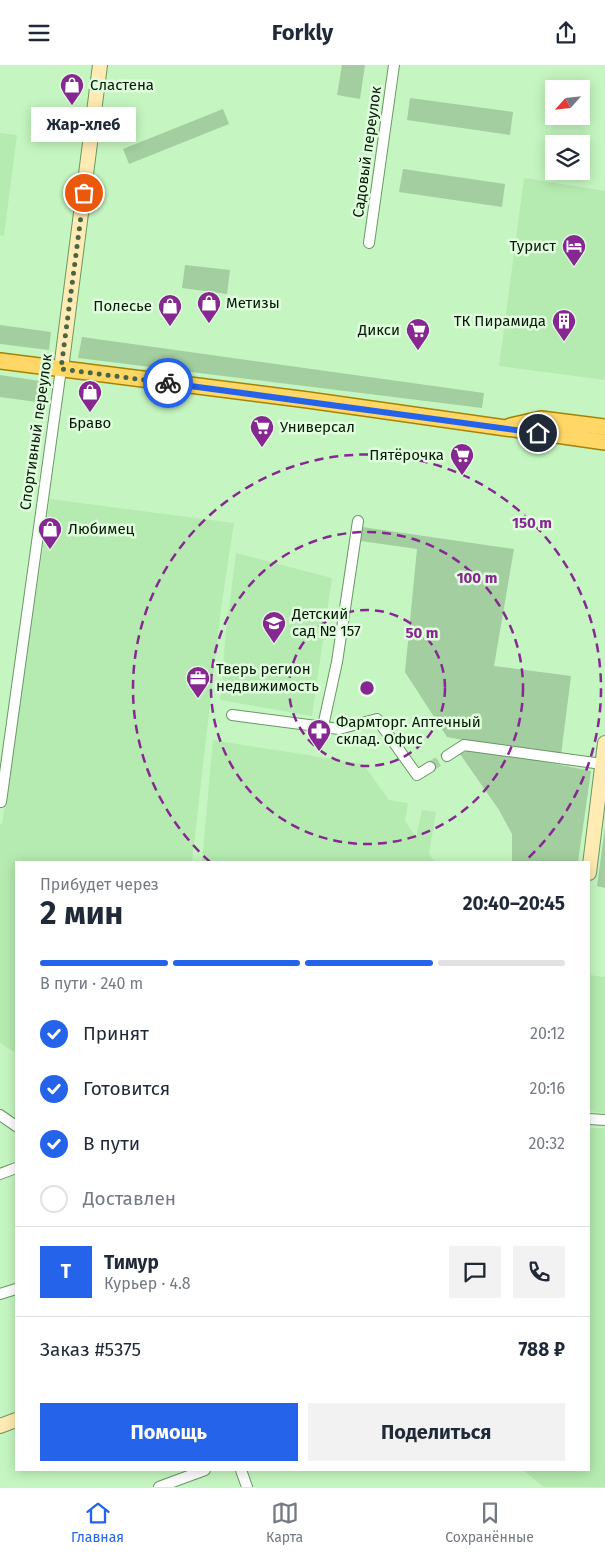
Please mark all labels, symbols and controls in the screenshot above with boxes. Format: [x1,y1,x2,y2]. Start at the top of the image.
icon: menu [25,19,53,47]
text: Forkly [272,19,333,46]
icon: share [552,19,580,47]
shop icon: Сластена [59,72,85,106]
place label: Сластена [90,76,154,94]
north arrow [545,80,590,125]
map controls [545,80,590,180]
street label: Садовый переулок [349,85,385,219]
callout: Жар-хлеб [32,108,136,143]
text: Жар-хлеб [47,115,120,134]
button: layers [545,135,590,180]
pin [63,172,105,214]
icon: bag [70,179,98,207]
hotel icon: Турист [561,233,587,267]
place label: Турист [510,237,556,255]
shop icon: Метизы [196,290,222,324]
shop icon: Полесье [157,293,183,327]
place label: Метизы [226,294,280,312]
place label: Полесье [93,297,152,315]
building icon: ТК Пирамида [551,308,577,342]
place label: ТК Пирамида [454,312,546,330]
supermarket icon: Дикси [405,317,431,351]
place label: Дикси [357,321,400,339]
street label: Спортивный переулок [16,352,56,511]
courier [143,358,193,408]
icon: bike [154,369,182,397]
shop icon: Браво [77,379,103,413]
pin [517,412,559,454]
place label: Браво [69,414,111,432]
supermarket icon: Универсал [249,414,275,448]
place label: Универсал [280,418,355,436]
icon: home [524,419,552,447]
supermarket icon: Пятёрочка [449,442,475,476]
place label: Пятёрочка [369,446,444,464]
text: 150 m [512,514,552,532]
shop icon: Любимец [37,516,63,550]
place label: Любимец [68,520,135,538]
text: 100 m [457,569,497,587]
place label: Детский сад № 157 [291,605,361,640]
school or university icon: Детский сад № 157 [261,610,287,644]
text: 50 m [405,624,439,642]
place label: Тверь регион недвижимость [216,660,319,695]
office icon: Тверь регион недвижимость [185,665,211,699]
centre of rings [358,679,376,697]
place label: Фармторг. Аптечный склад. Офис [336,713,481,748]
pharmacy icon: Фармторг. Аптечный склад. Офис [306,718,332,752]
text: Прибудет через [40,875,159,894]
text: 20:40–20:45 [463,892,565,915]
text: 2 мин [40,894,123,932]
text: В пути · 240 m [40,974,143,993]
icon: check [40,1020,68,1048]
text: Принят [83,1022,149,1045]
text: 20:12 [530,1024,565,1043]
icon: check [40,1075,68,1103]
text: Готовится [83,1077,170,1100]
text: 20:16 [529,1079,565,1098]
icon: check [40,1130,68,1158]
text: В пути [83,1132,140,1155]
text: 20:32 [528,1134,565,1153]
text: Доставлен [83,1187,176,1210]
button: chat [449,1246,501,1298]
button: phone [513,1246,565,1298]
text: Тимур [104,1251,159,1274]
text: Т [61,1260,71,1283]
text: Курьер · 4.8 [104,1274,191,1293]
text: Заказ #5375 [40,1338,141,1361]
text: 788 ₽ [519,1338,565,1361]
button: Помощь [40,1403,298,1461]
button: Поделиться [308,1403,565,1461]
tab: Главная [71,1499,124,1546]
tab: Карта [266,1499,303,1546]
tab: Сохранённые [445,1499,534,1546]

